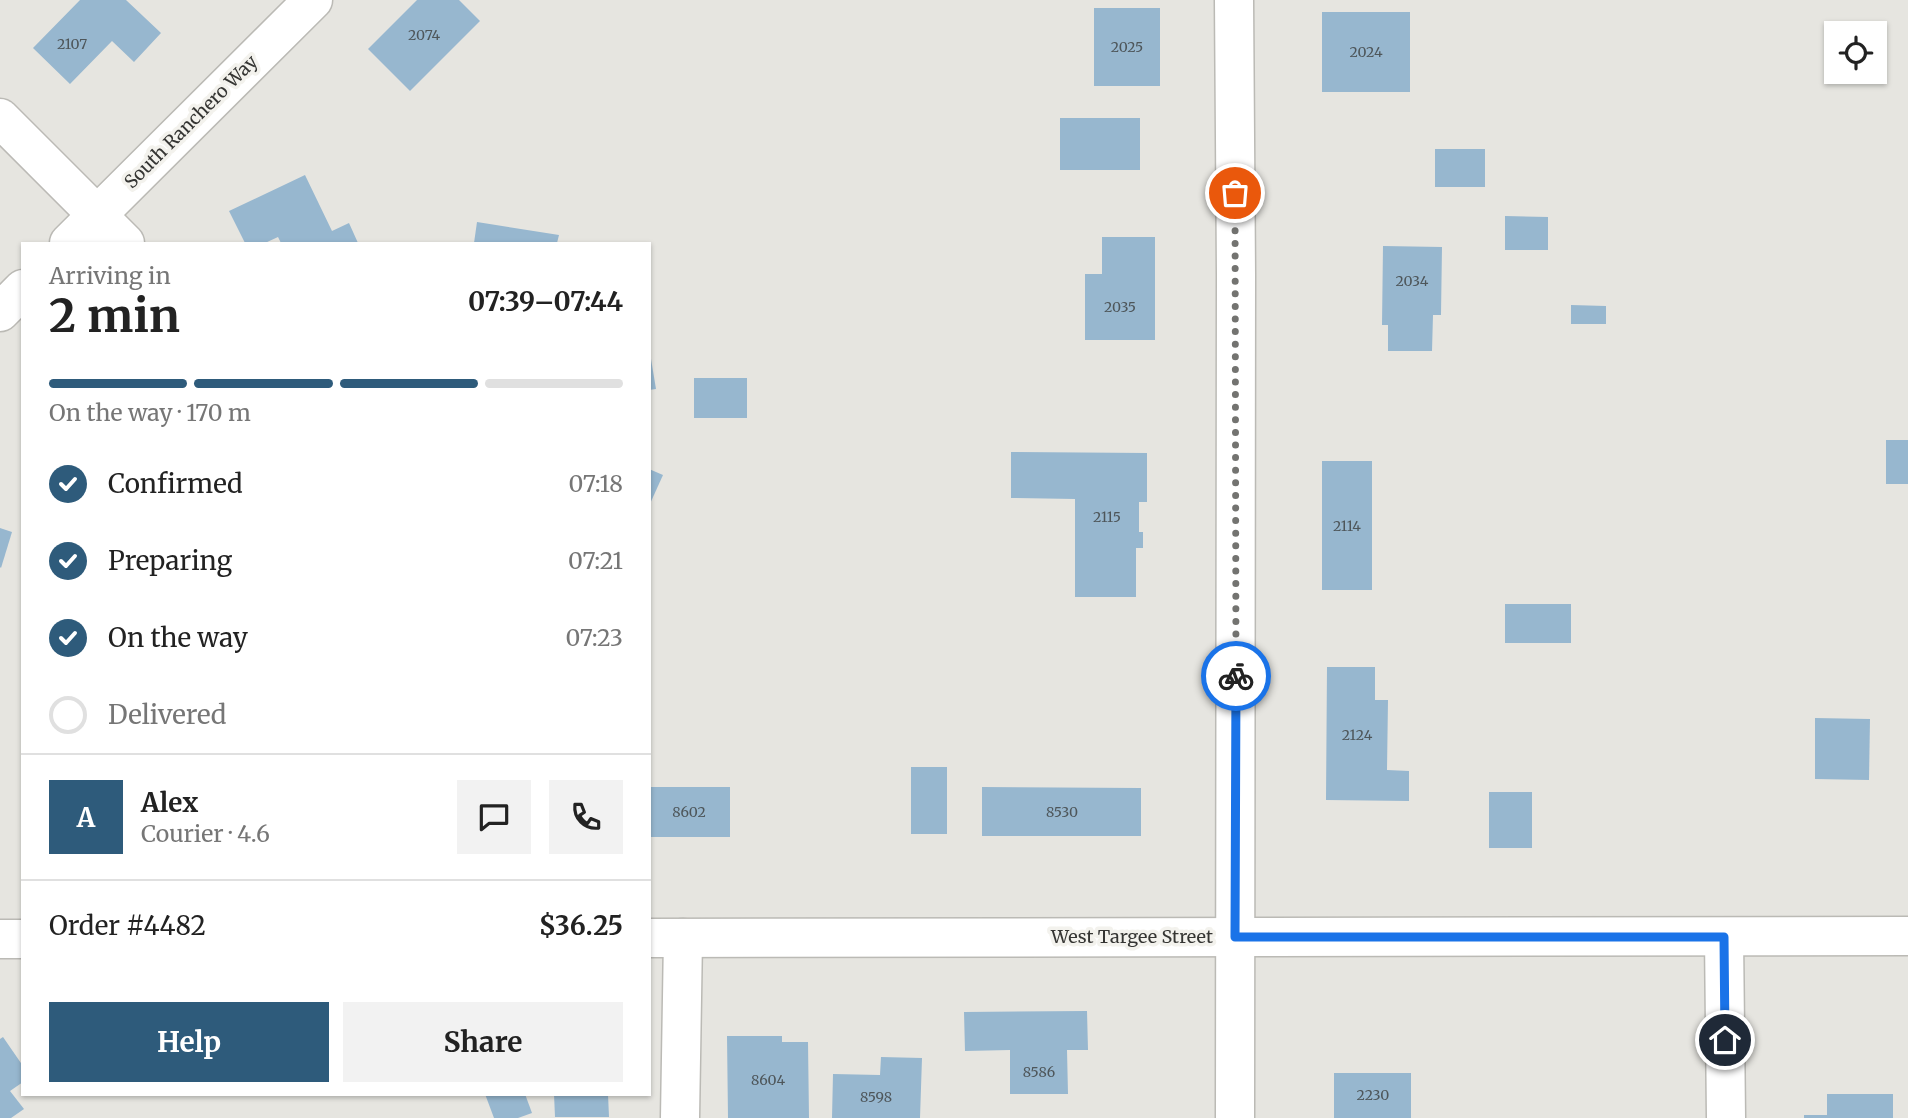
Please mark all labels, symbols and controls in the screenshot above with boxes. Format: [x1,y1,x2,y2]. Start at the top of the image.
map controls [1824,21,1887,84]
button: locate [1824,21,1887,84]
house number: 2074 [408,26,440,44]
house number: 2107 [57,35,87,53]
house number: 2025 [1111,38,1143,56]
house number: 2024 [1349,43,1383,61]
street label: South Ranchero Way [119,50,262,193]
pin [1205,163,1265,223]
icon: bag [1216,174,1254,212]
text: Arriving in [49,261,171,290]
house number: 2034 [1396,272,1429,290]
text: 07:39–07:44 [468,285,623,318]
text: 2 min [49,287,180,345]
house number: 2035 [1104,298,1136,316]
text: On the way · 170 m [49,398,251,427]
icon: check [49,465,87,503]
text: Confirmed [108,467,243,500]
text: 07:18 [569,469,623,498]
house number: 2115 [1093,508,1121,526]
house number: 2114 [1333,517,1361,535]
icon: check [49,542,87,580]
text: Preparing [108,544,232,577]
text: 07:21 [568,546,623,575]
icon: check [49,619,87,657]
text: On the way [108,621,248,654]
text: 07:23 [565,623,623,652]
courier [1201,641,1271,711]
icon: bike [1217,657,1255,695]
text: Delivered [108,698,227,731]
house number: 2124 [1342,726,1373,744]
button: chat [457,780,531,854]
button: phone [549,780,623,854]
text: Alex [141,786,198,819]
text: A [77,801,95,834]
house number: 8602 [672,803,706,821]
house number: 8530 [1046,803,1078,821]
text: Courier · 4.6 [141,819,270,848]
text: Order #4482 [49,909,206,942]
text: $36.25 [539,909,623,942]
street label: West Targee Street [1050,925,1213,948]
button: Help [49,1002,329,1082]
button: Share [343,1002,623,1082]
pin [1695,1010,1755,1070]
icon: home [1706,1021,1744,1059]
house number: 8586 [1023,1063,1055,1081]
house number: 8604 [751,1071,785,1089]
house number: 2230 [1357,1086,1389,1104]
house number: 8598 [860,1088,892,1106]

